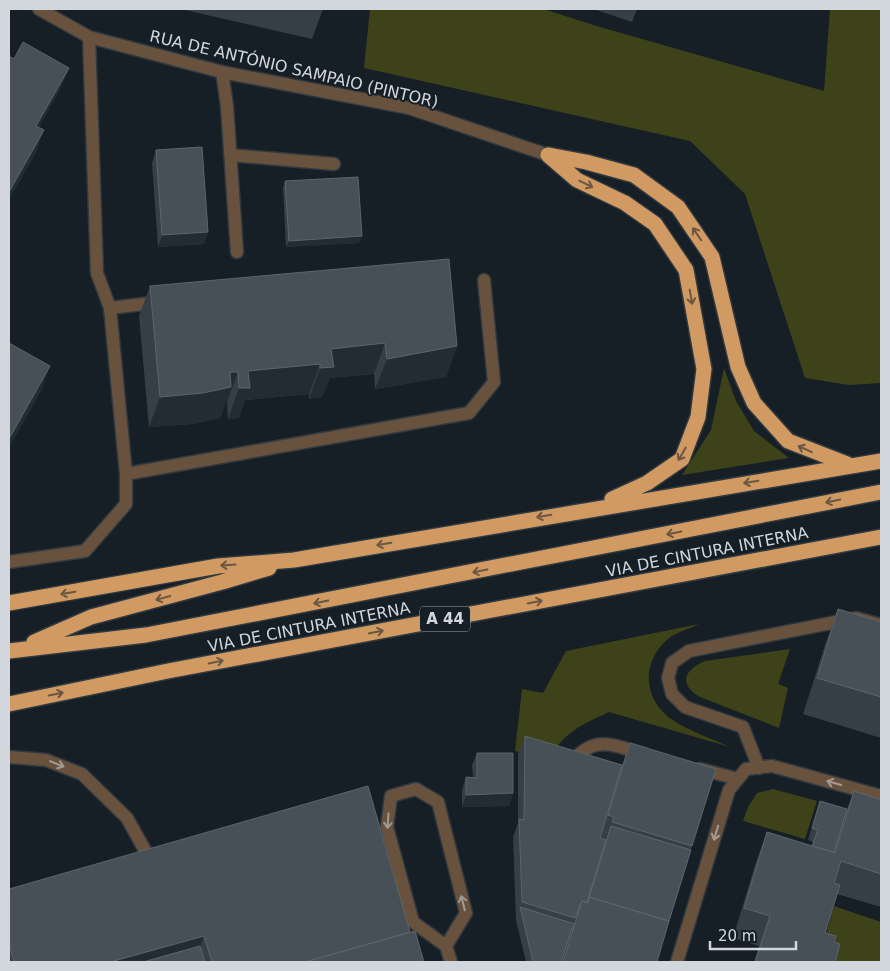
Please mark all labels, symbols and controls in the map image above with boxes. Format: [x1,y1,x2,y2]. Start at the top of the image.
street label: RUA DE ANTÓNIO SAMPAIO (PINTOR) [148,27,440,111]
one-way arrow [578,180,593,189]
one-way arrow [692,227,702,241]
one-way arrow [687,288,697,304]
one-way arrow [798,443,813,453]
one-way arrow [677,447,688,461]
one-way arrow [743,477,759,487]
one-way arrow [826,497,842,507]
one-way arrow [537,512,553,522]
street label: VIA DE CINTURA INTERNA [604,523,810,581]
one-way arrow [666,529,682,538]
one-way arrow [377,540,393,550]
one-way arrow [220,560,236,569]
one-way arrow [473,567,489,576]
one-way arrow [60,588,76,598]
one-way arrow [155,594,171,603]
one-way arrow [527,596,543,606]
one-way arrow [313,597,329,607]
street label: VIA DE CINTURA INTERNA [206,598,412,656]
road number: A 44 [420,606,470,632]
one-way arrow [367,626,383,636]
one-way arrow [207,656,223,666]
one-way arrow [48,688,64,698]
one-way arrow [48,760,64,769]
one-way arrow [827,778,843,787]
one-way arrow [383,812,393,828]
one-way arrow [711,825,721,841]
one-way arrow [458,895,467,911]
scale bar [710,918,796,950]
text: 20 m [718,927,756,945]

